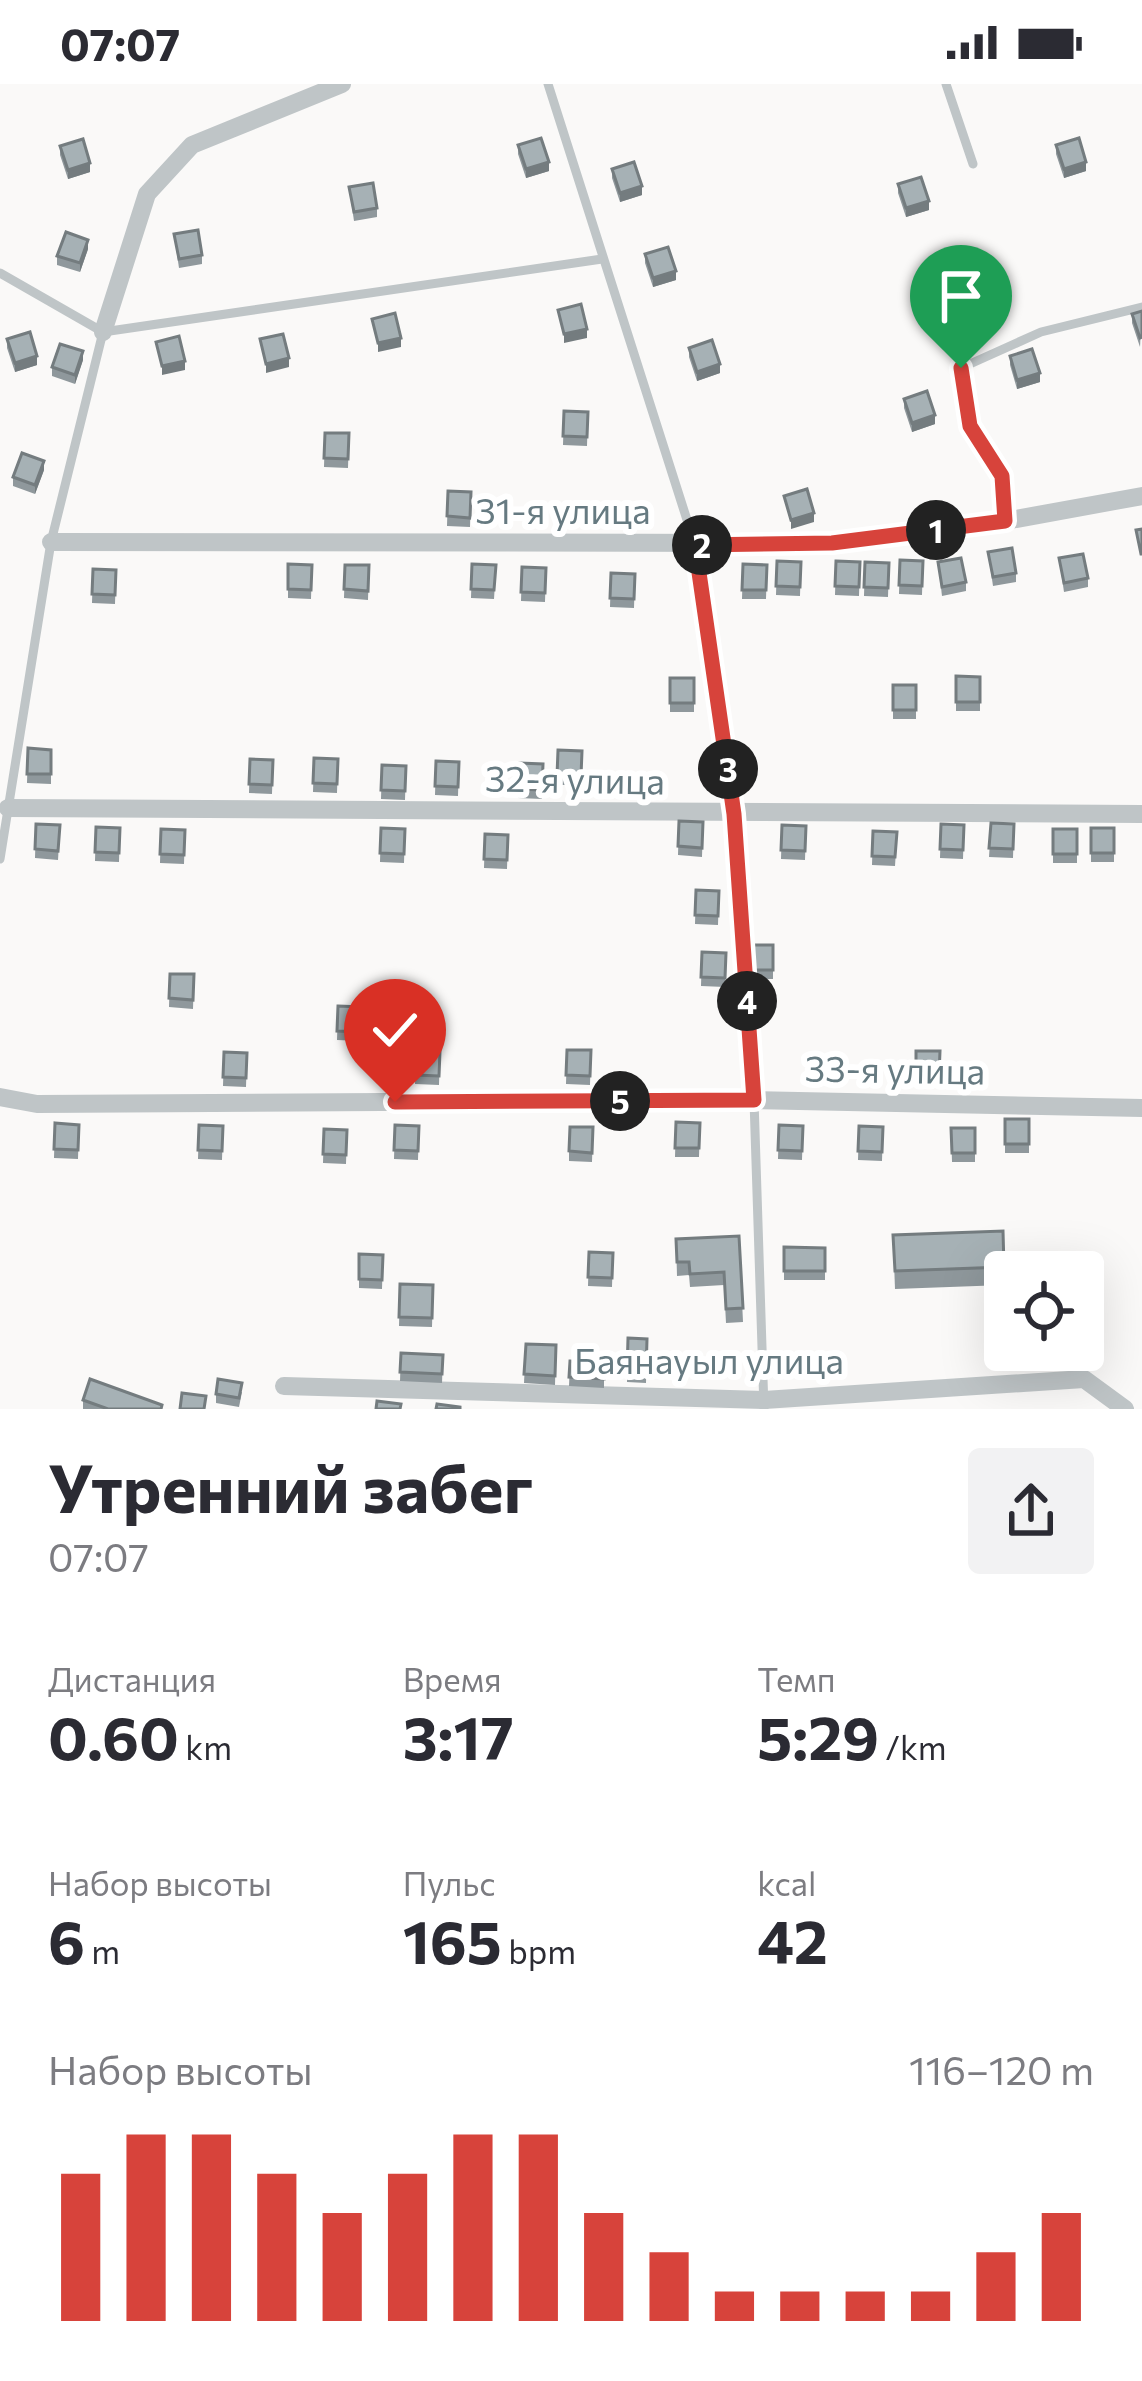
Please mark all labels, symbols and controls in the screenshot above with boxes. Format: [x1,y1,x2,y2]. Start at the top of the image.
text: 07:07 [60,15,180,70]
pin [910,245,1012,368]
icon: arrive [928,263,994,329]
street label: 31-я улица [475,487,651,531]
pin: 1 [906,500,966,560]
text: 1 [929,509,943,550]
pin: 2 [672,515,732,575]
text: 2 [693,524,711,565]
pin: 3 [698,739,758,799]
text: 3 [718,748,738,789]
street label: 32-я улица [485,754,665,802]
pin: 4 [717,971,777,1031]
pin [344,979,446,1102]
text: 4 [737,980,757,1021]
icon: check [362,997,428,1063]
street label: 33-я улица [804,1044,986,1092]
pin: 5 [590,1071,650,1131]
text: 5 [610,1080,630,1121]
map controls [984,1251,1104,1371]
button: locate [984,1251,1104,1371]
street label: Баянауыл улица [574,1337,844,1381]
text: Утренний забег [48,1446,533,1527]
button: share [968,1448,1094,1574]
text: 07:07 [48,1532,149,1580]
text: Дистанция [48,1658,216,1699]
text: Время [403,1658,502,1699]
text: Темп [757,1658,836,1699]
text: 0.60 [48,1699,179,1772]
text: 3:17 [403,1699,514,1772]
text: 5:29 [757,1699,879,1772]
text: km [179,1726,232,1767]
text: /km [879,1726,947,1767]
text: Набор высоты [48,1862,272,1903]
text: Пульс [403,1862,496,1903]
text: kcal [757,1862,816,1903]
text: 6 [48,1903,85,1976]
text: 165 [403,1903,502,1976]
text: 42 [757,1903,828,1976]
text: m [85,1930,120,1971]
text: bpm [502,1930,576,1971]
text: Набор высоты [48,2045,313,2093]
text: 116–120 m [909,2045,1094,2093]

